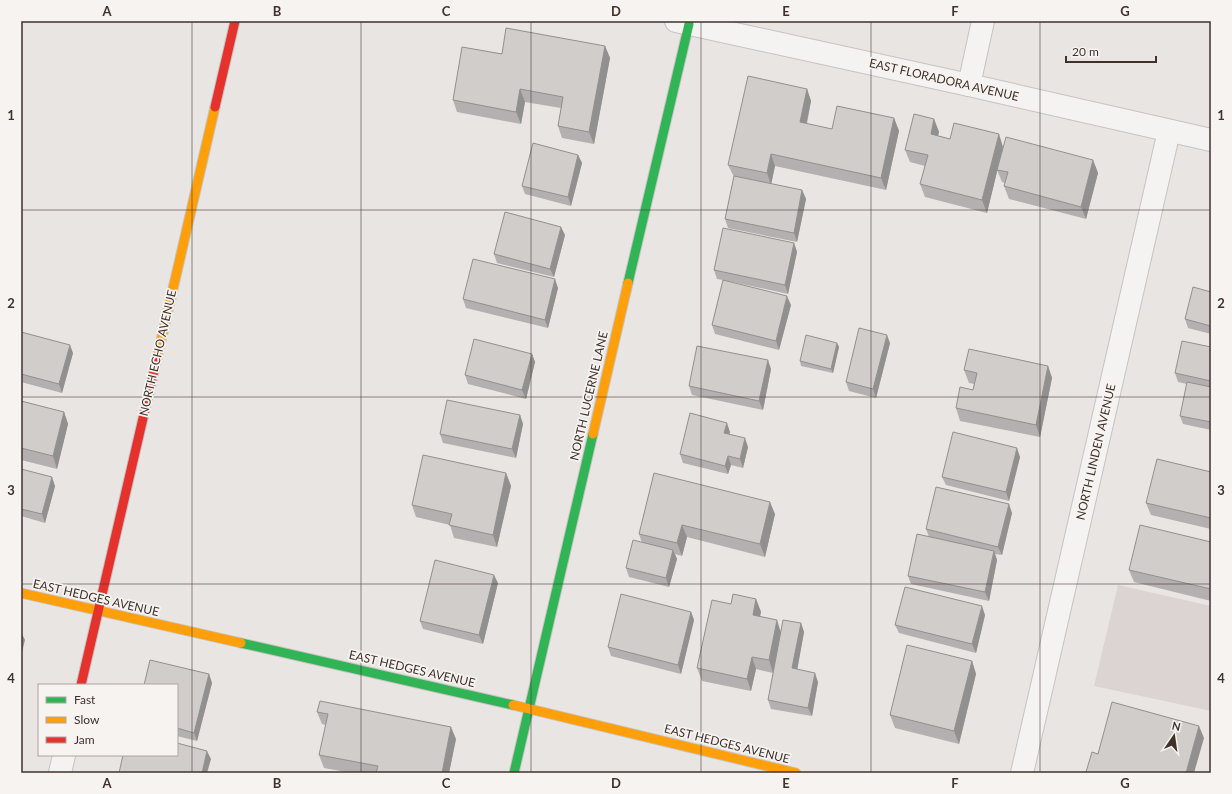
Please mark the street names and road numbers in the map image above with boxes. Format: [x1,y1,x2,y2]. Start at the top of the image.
street label: EAST FLORADORA AVENUE [868,55,1021,104]
street label: NORTH ECHO AVENUE [136,288,179,417]
street label: NORTH LUCERNE LANE [566,330,611,462]
street label: NORTH LINDEN AVENUE [1073,382,1119,521]
street label: EAST HEDGES AVENUE [32,576,161,619]
street label: EAST HEDGES AVENUE [348,647,477,690]
street label: EAST HEDGES AVENUE [663,721,792,766]

